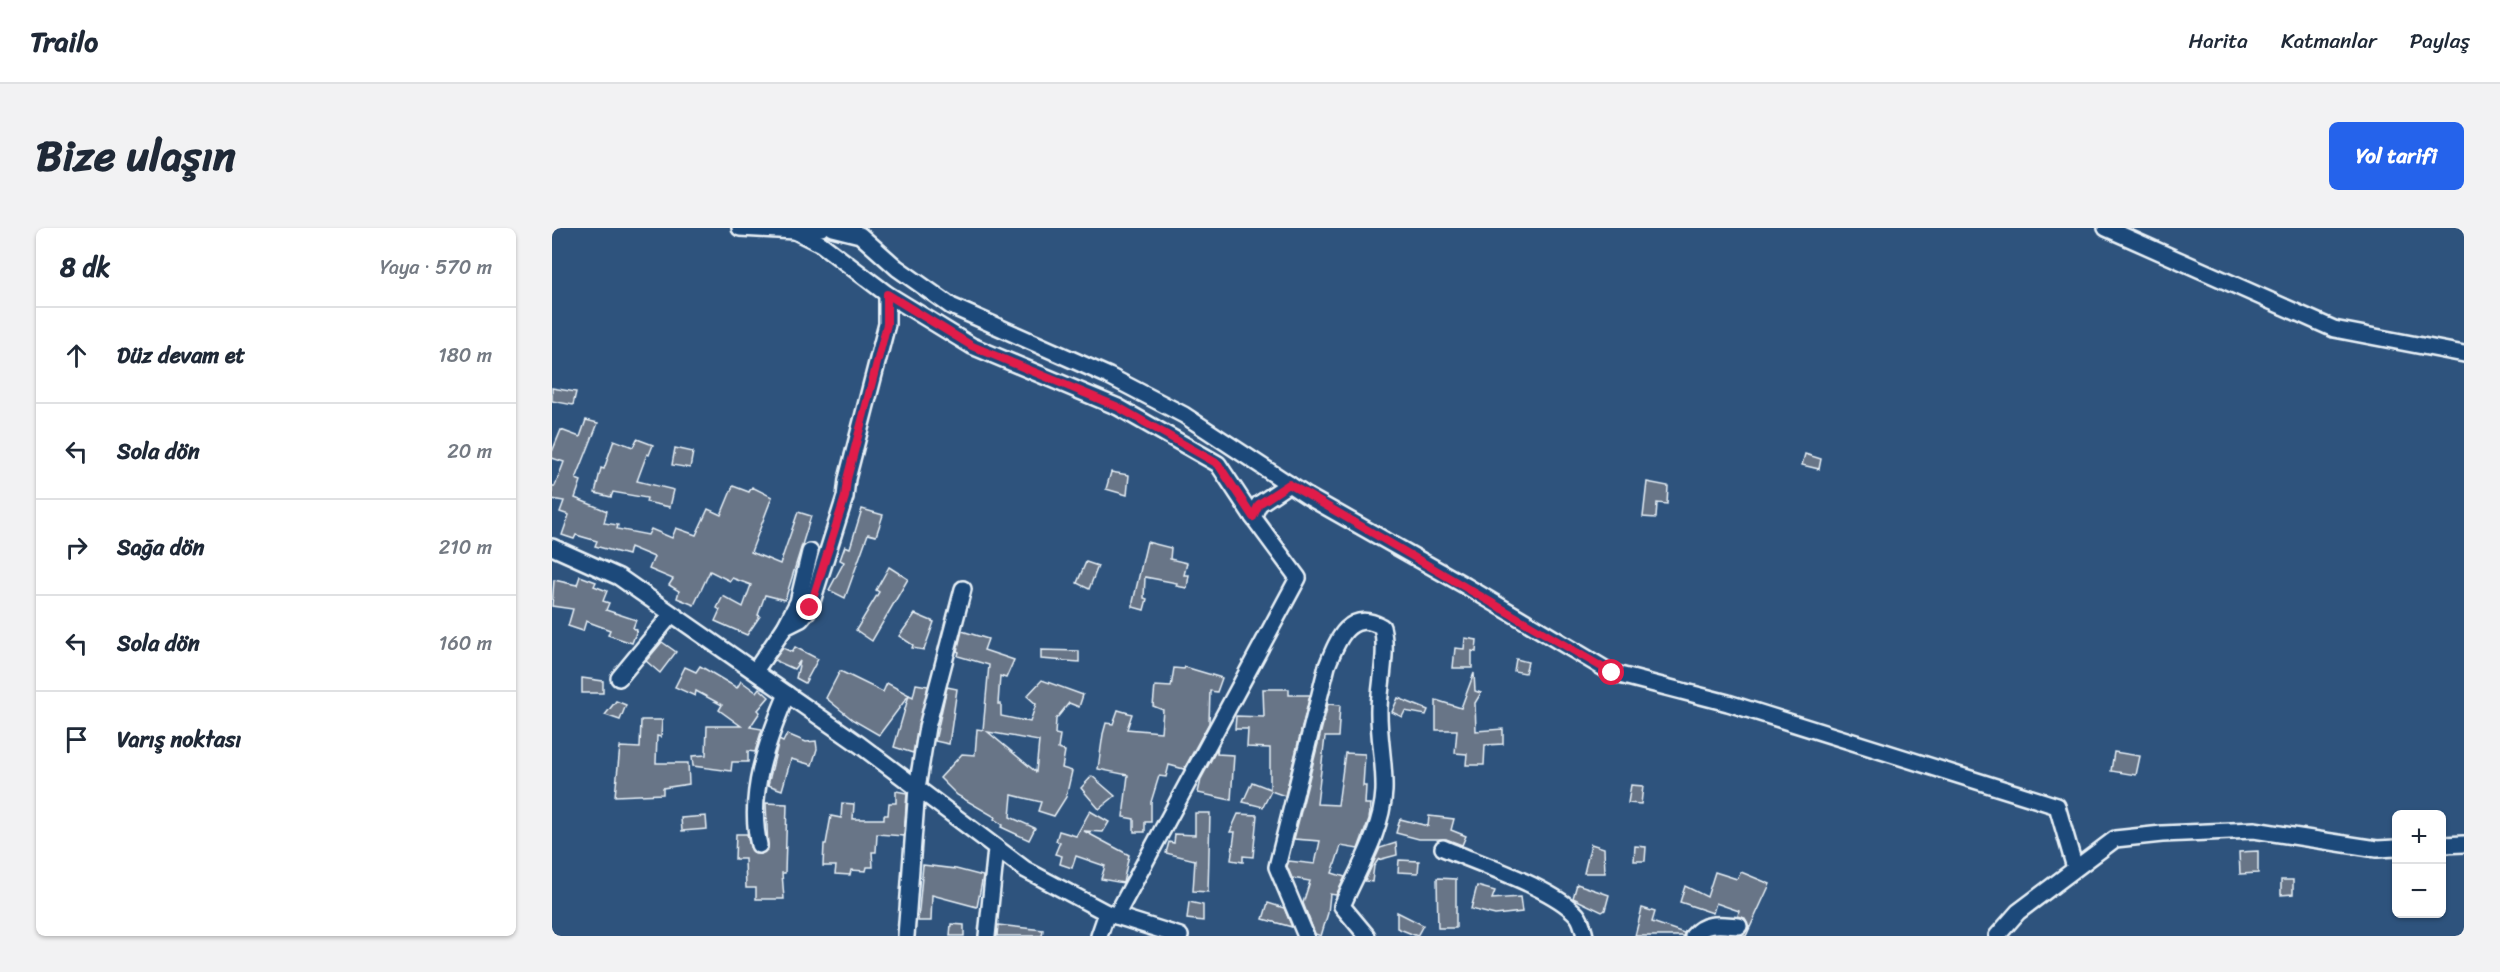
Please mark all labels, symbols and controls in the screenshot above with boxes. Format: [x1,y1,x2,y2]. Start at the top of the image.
text: Trailo [30,17,98,66]
text: Harita [2188,22,2248,60]
text: Katmanlar [2281,22,2377,60]
text: Paylaş [2410,22,2470,60]
text: Bize ulaşın [36,119,236,193]
button: Yol tarifi [2329,122,2464,190]
text: 8 dk [60,244,110,290]
text: Yaya · 570 m [380,250,492,285]
text: Düz devam et [117,336,245,375]
text: 180 m [438,338,492,373]
icon: ahead [60,339,93,372]
text: Sola dön [117,432,200,471]
text: 20 m [447,434,492,469]
icon: left [60,435,93,468]
text: Sağa dön [117,528,204,567]
text: 210 m [439,530,492,565]
icon: right [60,531,93,564]
route end [796,594,822,620]
text: Sola dön [117,624,200,663]
text: 160 m [439,626,492,661]
icon: left [60,627,93,660]
route start [1598,659,1624,685]
text: Varış noktası [117,720,241,759]
icon: arrive [60,723,93,756]
map controls [2392,810,2446,918]
button: + [2392,810,2446,864]
button: − [2392,864,2446,918]

